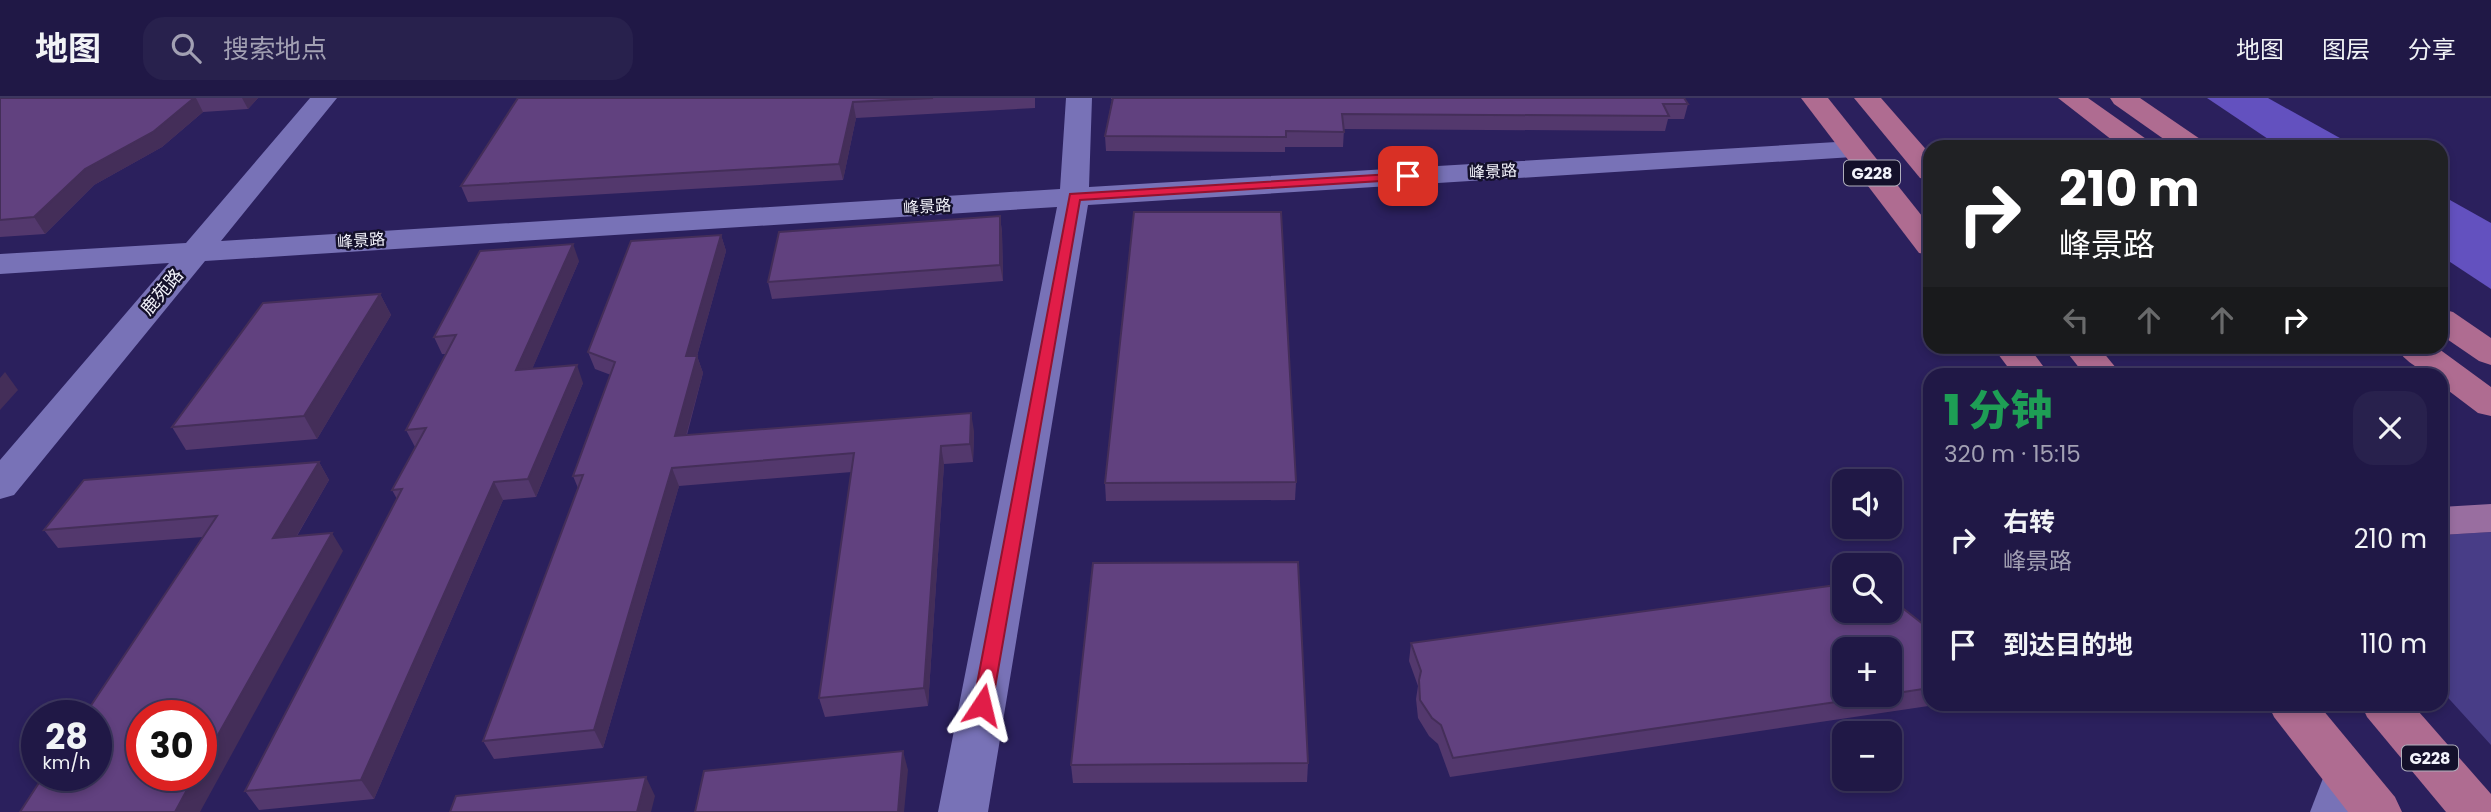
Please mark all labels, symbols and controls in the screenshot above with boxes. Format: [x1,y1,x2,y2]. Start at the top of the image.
search box [143,17,633,80]
text: 地图 [35,25,101,72]
icon: search [167,29,205,67]
text: 搜索地点 [223,31,327,67]
text: 地图 [2236,33,2284,66]
text: 图层 [2322,33,2370,66]
text: 分享 [2408,33,2456,66]
pin [1378,146,1438,206]
text: 210 m [2059,155,2200,223]
icon: arrive [1389,157,1427,195]
street label: 峰景路 [1468,159,1518,184]
road number: G228 [1844,160,1900,186]
icon: right [1944,168,2035,259]
street label: 峰景路 [902,193,952,220]
text: 峰景路 [2059,222,2155,267]
street label: 峰景路 [336,227,386,254]
street label: 鹿苑路 [135,263,189,320]
icon: left [2057,301,2095,339]
icon: ahead [2130,301,2168,339]
icon: ahead [2203,301,2241,339]
icon: right [2276,301,2314,339]
text: 1 分钟 [1944,381,2052,440]
button: close [2353,391,2427,465]
text: 320 m · 15:15 [1944,438,2081,470]
map controls [1832,469,1902,791]
button: sound [1832,469,1902,539]
text: 右转 [2003,504,2055,540]
icon: right [1944,521,1982,559]
text: 210 m [2354,521,2427,557]
text: 峰景路 [2003,545,2072,577]
button: search [1832,553,1902,623]
icon: arrive [1944,626,1982,664]
text: 110 m [2360,626,2427,662]
text: 到达目的地 [2003,627,2133,663]
button: + [1832,637,1902,707]
position arrow [945,668,1019,742]
speed limit sign: 30 [126,700,217,791]
text: 28 [45,712,88,761]
button: − [1832,721,1902,791]
road number: G228 [2402,746,2458,771]
text: km/h [43,750,90,775]

